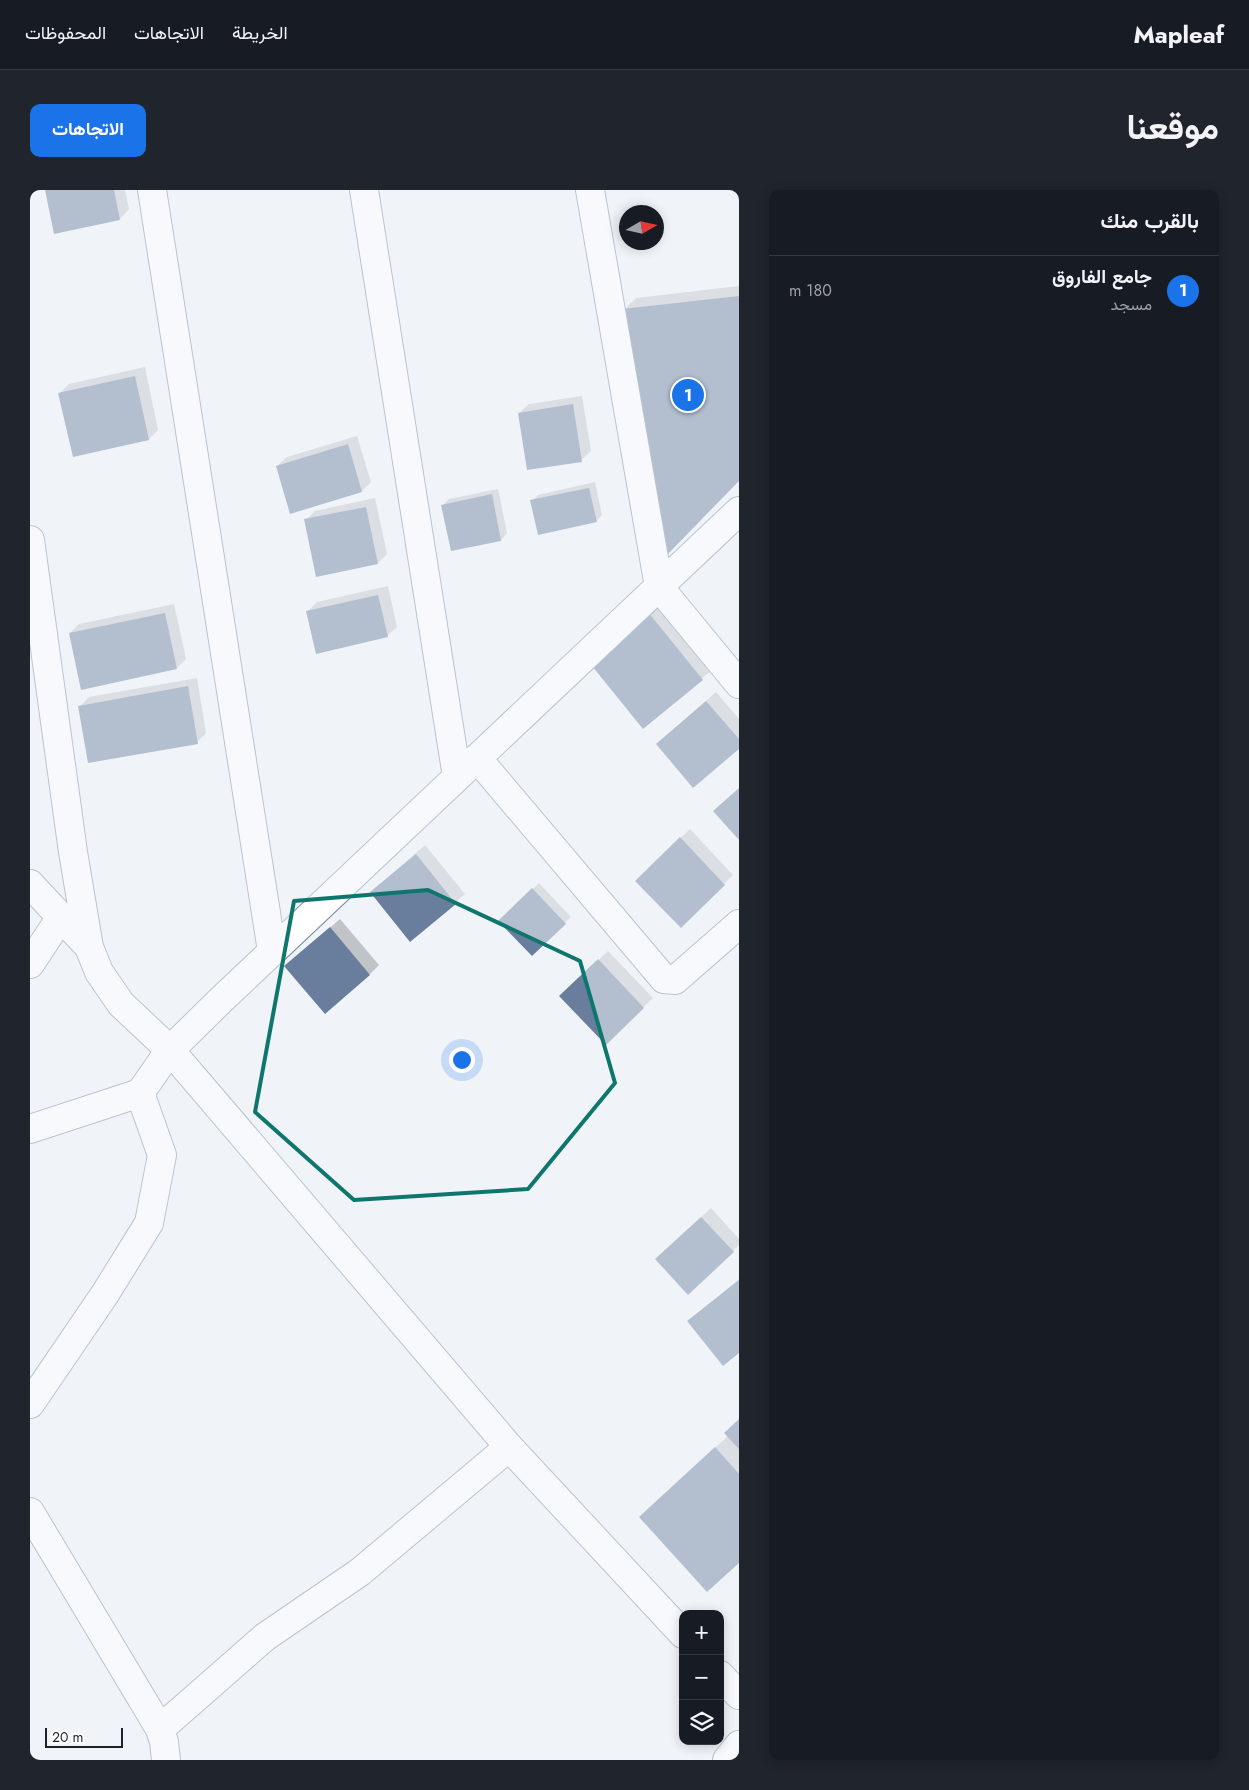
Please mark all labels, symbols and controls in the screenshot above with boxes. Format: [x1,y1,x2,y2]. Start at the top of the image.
text: Mapleaf [1133,17,1224,52]
text: المحفوظات [25,20,106,46]
text: الاتجاهات [134,20,204,46]
text: الخريطة [232,20,288,46]
text: موقعنا [1126,102,1219,152]
button: الاتجاهات [30,104,146,157]
north arrow [619,205,664,250]
text: بالقرب منك [1100,206,1199,236]
text: جامع الفاروق [1052,263,1152,290]
text: 180 m [789,279,832,302]
text: 1 [1179,279,1187,302]
text: مسجد [1111,293,1152,316]
pin: 1 [672,376,704,414]
your location [449,1047,475,1073]
map controls [679,1610,724,1745]
button: + [679,1610,724,1655]
button: − [679,1655,724,1700]
button: layers [679,1700,724,1745]
scale bar [45,1725,122,1748]
text: 20 m [52,1727,84,1747]

